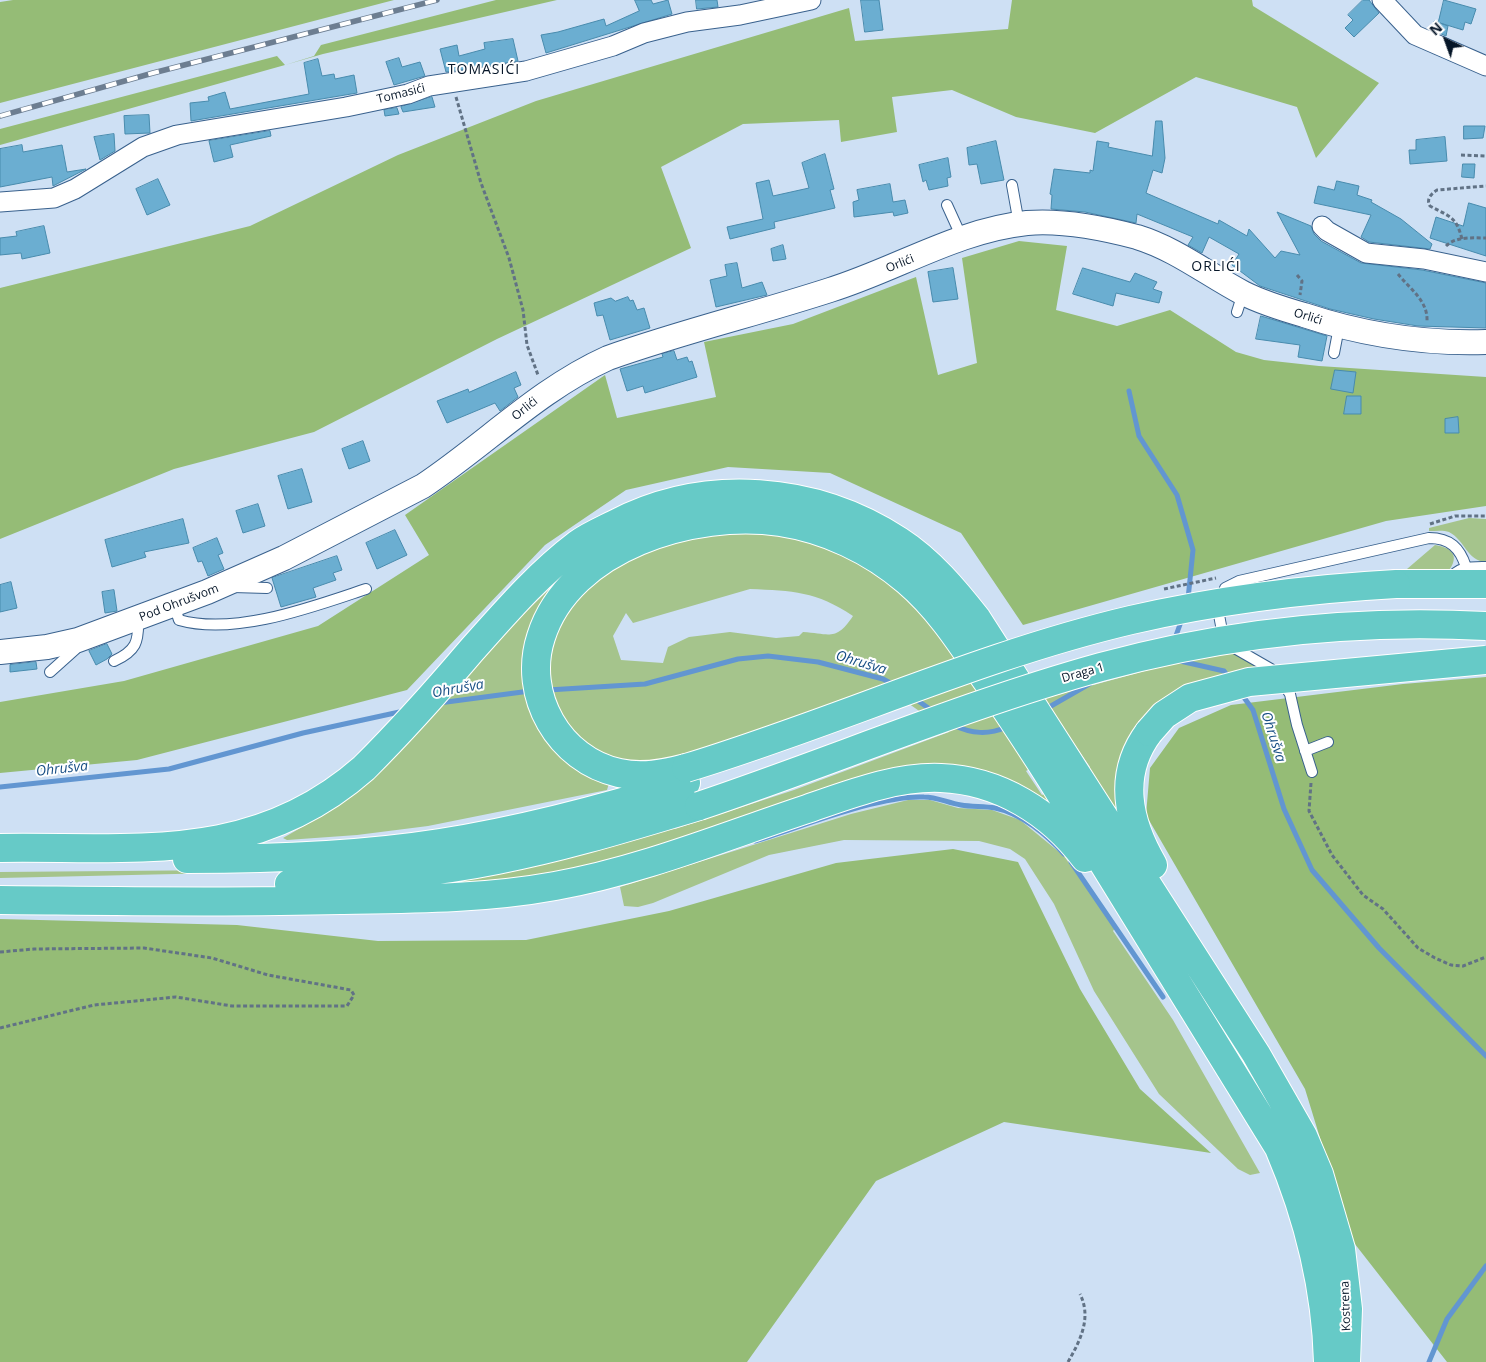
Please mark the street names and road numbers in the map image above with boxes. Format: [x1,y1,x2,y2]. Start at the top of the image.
street label: Tomasići [375,81,427,107]
street label: Orlići [884,252,916,276]
street label: Orlići [1292,306,1324,328]
street label: Orlići [509,394,541,424]
street label: Pod Ohrušvom [137,581,221,625]
street label: Draga 1 [1060,660,1106,686]
street label: Kostrena [1338,1281,1354,1331]

